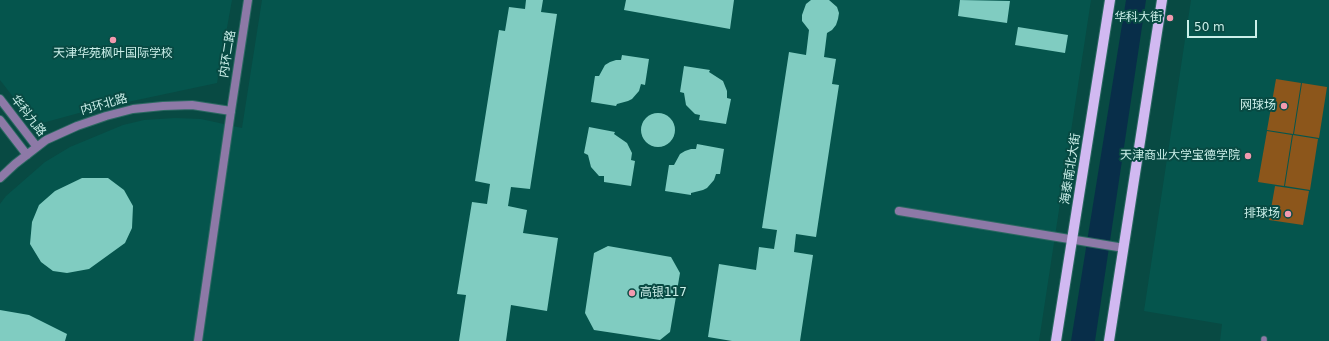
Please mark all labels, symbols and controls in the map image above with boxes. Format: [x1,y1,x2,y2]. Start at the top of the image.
place label: 华科大街 [1114,11,1162,25]
scale bar [1189,12,1259,38]
marker: 华科大街 [1165,13,1175,23]
text: 50 m [1194,20,1225,34]
street label: 内环二路 [217,29,239,79]
marker: 天津华苑枫叶国际学校 [108,35,118,45]
place label: 天津华苑枫叶国际学校 [53,47,173,61]
street label: 内环北路 [79,91,129,119]
street label: 华科九路 [8,93,48,139]
place label: 网球场 [1240,99,1276,113]
marker: 网球场 [1279,101,1289,111]
street label: 海泰南北大街 [1058,132,1084,206]
place label: 天津商业大学宝德学院 [1120,149,1240,163]
marker: 天津商业大学宝德学院 [1243,151,1253,161]
place label: 排球场 [1244,207,1280,221]
marker: 排球场 [1283,209,1293,219]
place label: 高银117 [640,286,687,300]
marker: 高银117 [627,288,637,298]

